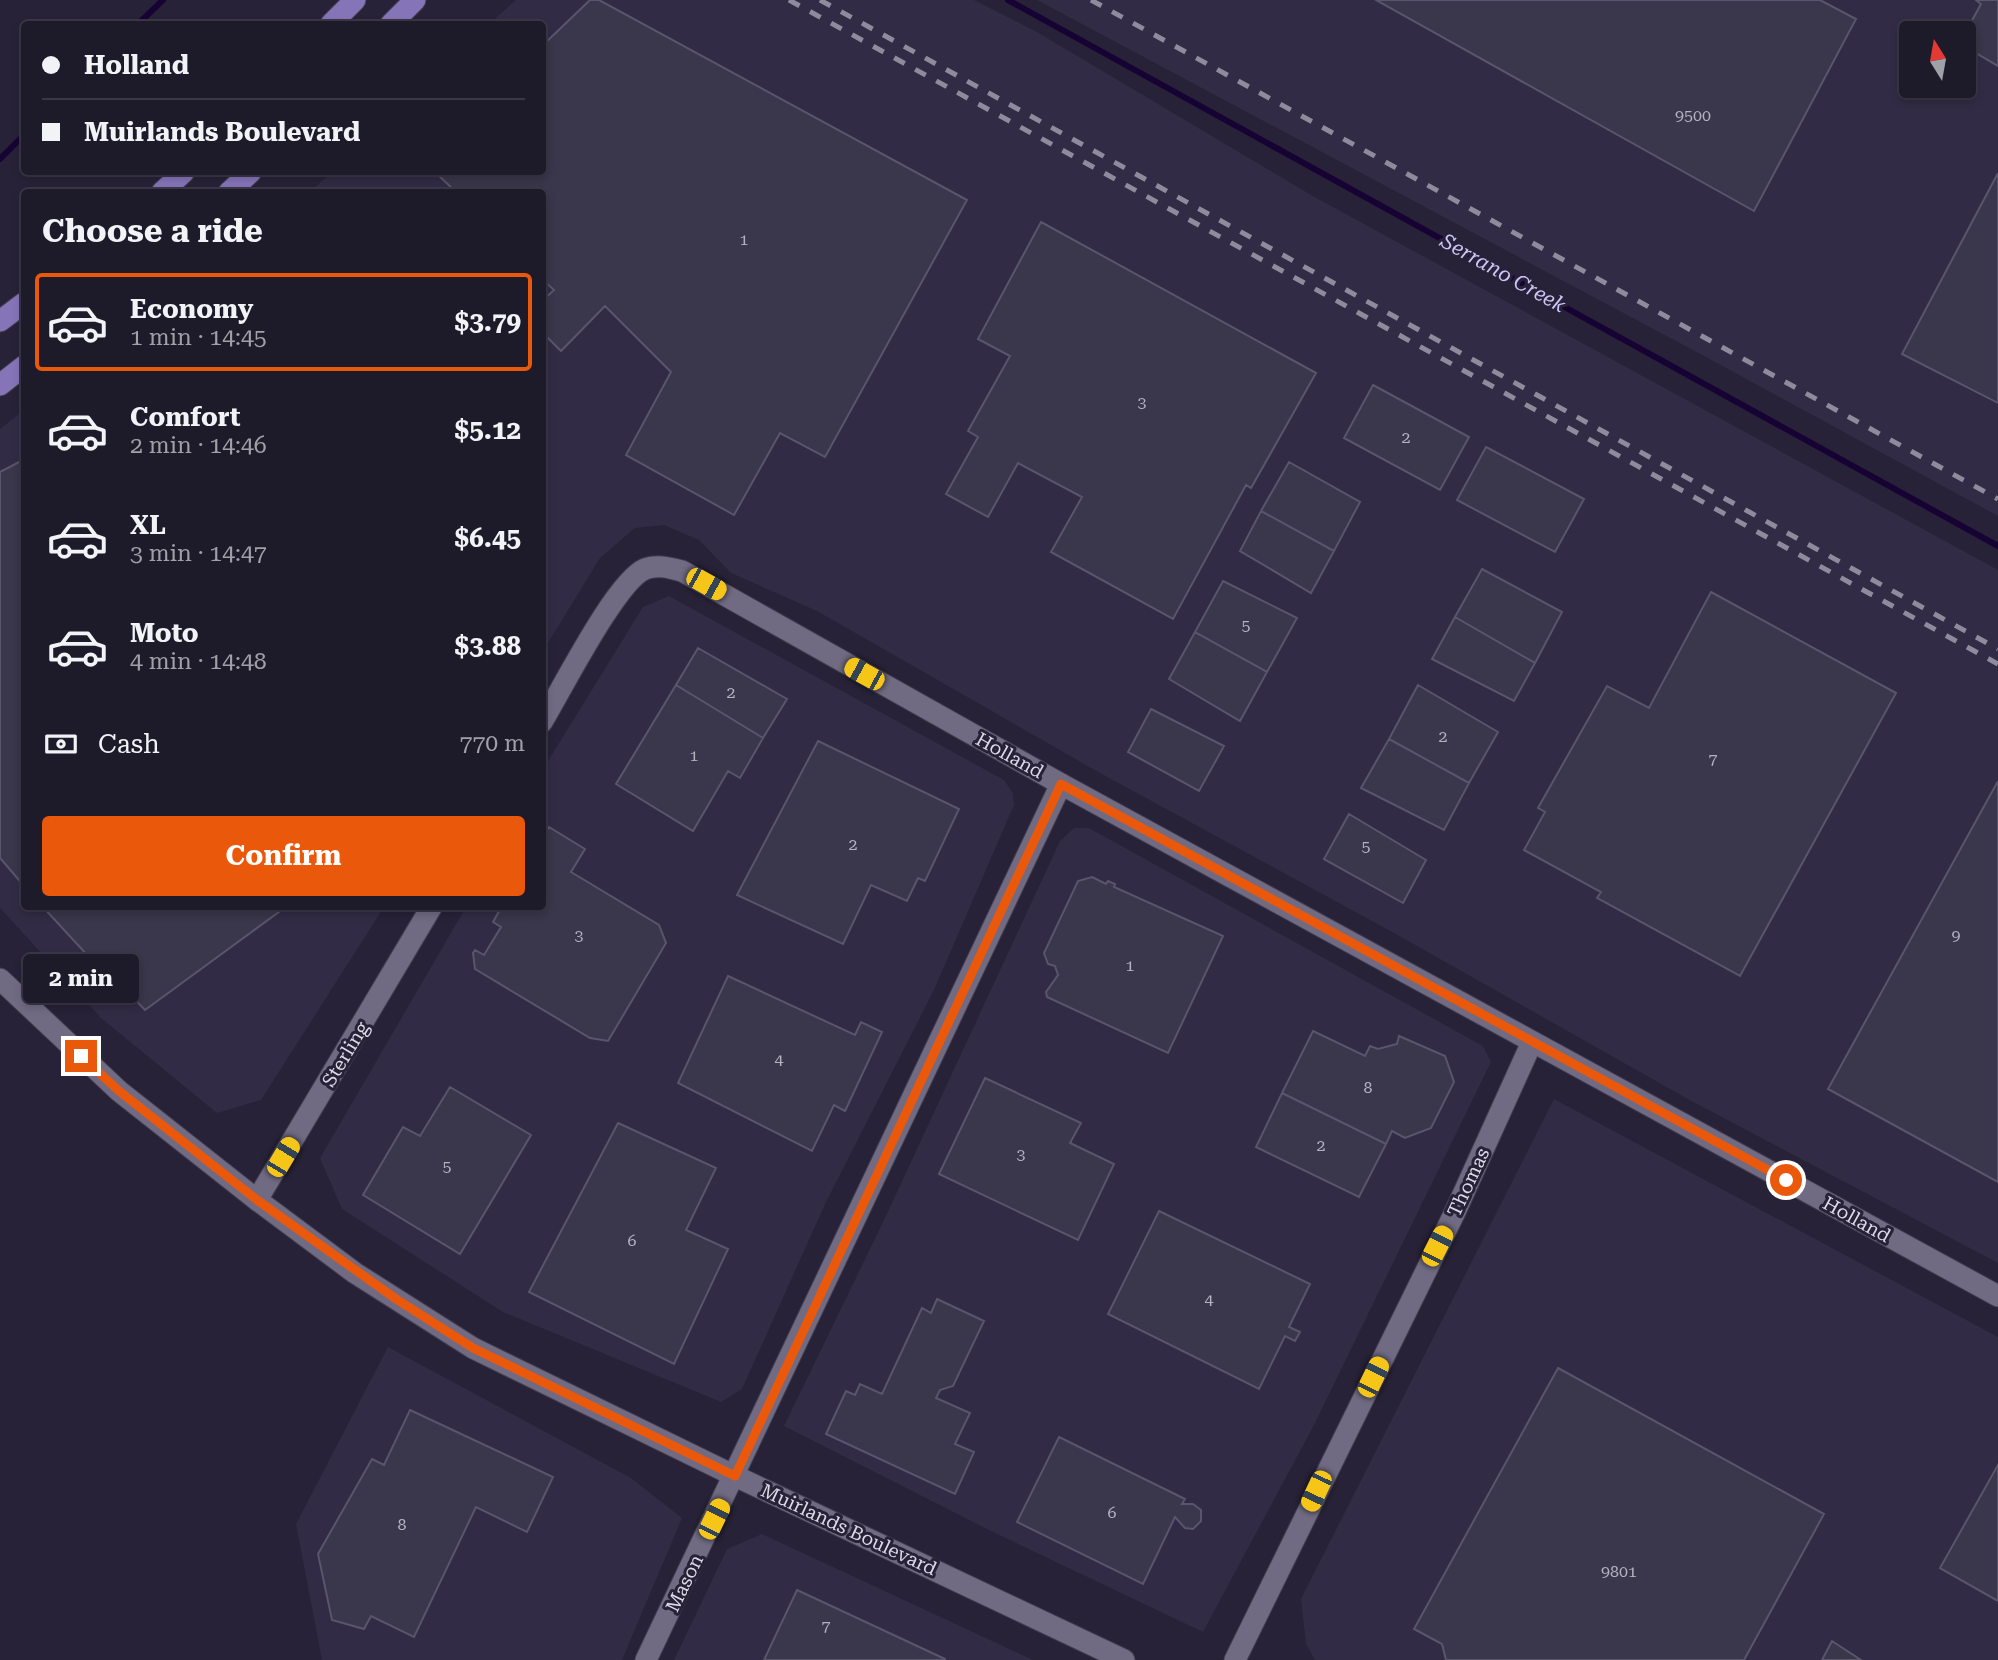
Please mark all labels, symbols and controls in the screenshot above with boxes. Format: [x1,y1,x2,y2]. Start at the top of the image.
north arrow [1899,21,1976,98]
map controls [1899,21,1976,98]
text: Holland [84,50,189,80]
house number: 9500 [1675,106,1711,125]
text: Muirlands Boulevard [84,117,360,147]
text: Choose a ride [42,212,263,250]
water label: Serrano Creek [1435,228,1570,318]
house number: 1 [740,230,749,249]
icon: car [46,291,109,354]
text: Economy [130,294,253,324]
text: $3.79 [455,307,521,337]
text: 1 min · 14:45 [130,324,267,351]
house number: 3 [1138,393,1147,412]
icon: car [46,399,109,462]
text: Comfort [130,402,240,432]
text: $5.12 [455,415,521,445]
house number: 2 [1402,428,1411,447]
text: 2 min · 14:46 [130,432,267,459]
icon: car [46,507,109,570]
text: XL [130,510,166,540]
text: $6.45 [455,523,521,553]
text: 3 min · 14:47 [130,540,267,567]
car [683,565,730,603]
icon: car [46,615,109,678]
house number: 5 [1242,616,1251,635]
text: Moto [130,618,199,648]
text: $3.88 [455,631,521,661]
text: 4 min · 14:48 [130,648,267,675]
car [841,655,888,693]
house number: 2 [727,683,736,702]
icon: cash [42,725,80,763]
street label: Holland [972,727,1048,783]
house number: 2 [1439,727,1448,746]
text: Cash [98,729,160,759]
text: 770 m [460,730,525,757]
house number: 1 [690,746,699,765]
house number: 7 [1709,749,1718,768]
button: Confirm [42,816,525,896]
house number: 2 [849,835,858,854]
house number: 5 [1362,837,1371,856]
house number: 3 [575,926,584,945]
house number: 9 [1952,926,1961,945]
callout: 2 min [23,954,139,1004]
house number: 1 [1126,956,1135,975]
text: 2 min [49,965,113,992]
street label: Sterling [317,1017,374,1091]
route end [65,1040,97,1072]
house number: 4 [775,1050,784,1069]
house number: 8 [1364,1078,1373,1097]
car [264,1134,303,1180]
house number: 2 [1317,1136,1326,1155]
street label: Thomas [1443,1144,1494,1220]
house number: 3 [1017,1145,1026,1164]
house number: 5 [443,1157,452,1176]
route start [1770,1164,1802,1196]
street label: Holland [1819,1191,1895,1247]
car [1419,1223,1456,1269]
house number: 6 [628,1231,637,1250]
house number: 4 [1205,1290,1214,1309]
car [1355,1354,1392,1400]
car [1298,1468,1335,1514]
street label: Muirlands Boulevard [757,1479,940,1580]
car [696,1496,733,1542]
house number: 6 [1108,1503,1117,1522]
house number: 8 [398,1515,407,1534]
street label: Mason [661,1551,708,1616]
house number: 9801 [1601,1562,1637,1581]
house number: 7 [822,1616,831,1635]

